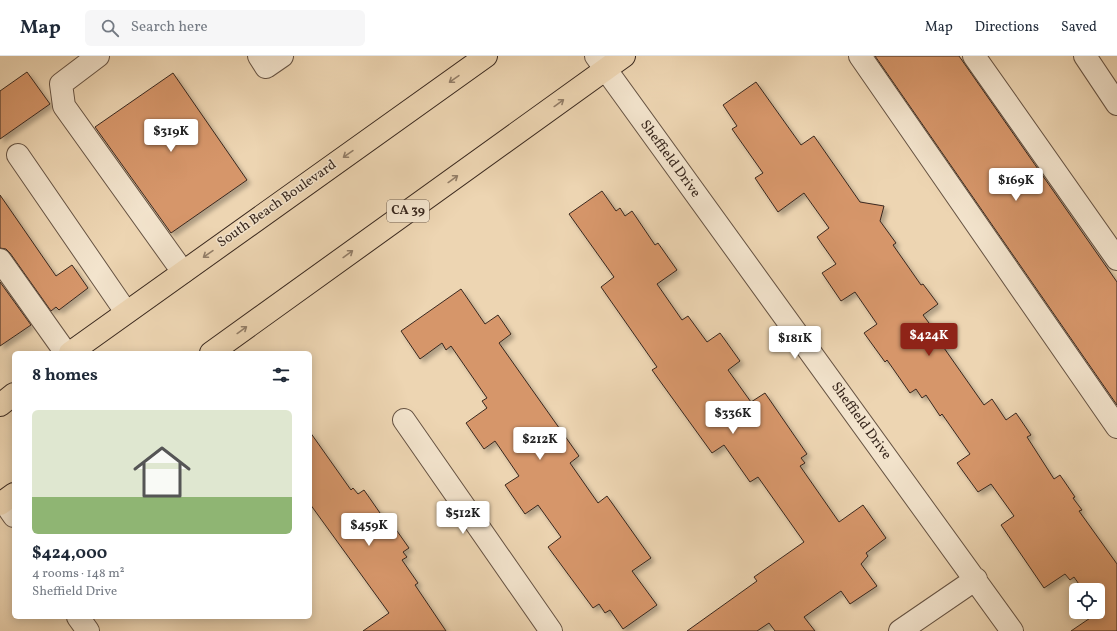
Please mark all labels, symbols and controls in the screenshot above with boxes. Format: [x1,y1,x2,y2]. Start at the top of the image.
search box [85,10,365,46]
text: Map [20,15,61,41]
icon: search [99,17,121,39]
text: Search here [131,17,208,38]
text: Map [925,18,953,37]
text: Directions [975,18,1039,37]
text: Saved [1061,18,1097,37]
one-way arrow [449,75,460,83]
one-way arrow [553,99,564,107]
street label: Sheffield Drive [635,116,705,202]
pin: $319K [143,119,199,153]
text: $319K [153,123,189,141]
one-way arrow [343,150,354,158]
street label: South Beach Boulevard [214,156,340,252]
pin: $169K [988,168,1044,202]
text: $169K [998,172,1034,190]
one-way arrow [448,174,459,183]
road number: CA 39 [387,200,429,222]
one-way arrow [203,250,214,258]
one-way arrow [342,250,353,258]
pin: $424K [901,323,957,357]
one-way arrow [237,326,248,334]
pin: $181K [767,326,823,360]
text: $424K [910,327,949,345]
text: $181K [778,330,812,348]
text: 8 homes [32,364,98,387]
icon: filters [270,364,292,386]
street label: Sheffield Drive [826,378,896,464]
pin: $336K [705,401,761,435]
text: $336K [714,405,752,423]
pin: $212K [512,427,568,461]
text: $212K [522,431,558,449]
icon: home [126,436,198,508]
pin: $512K [435,501,491,535]
text: $512K [446,505,480,523]
pin: $459K [341,513,397,547]
text: $459K [350,517,388,535]
text: $424,000 [32,542,107,565]
text: 4 rooms · 148 m² [32,565,125,583]
text: Sheffield Drive [32,583,117,601]
map controls [1069,583,1105,619]
button: locate [1069,583,1105,619]

